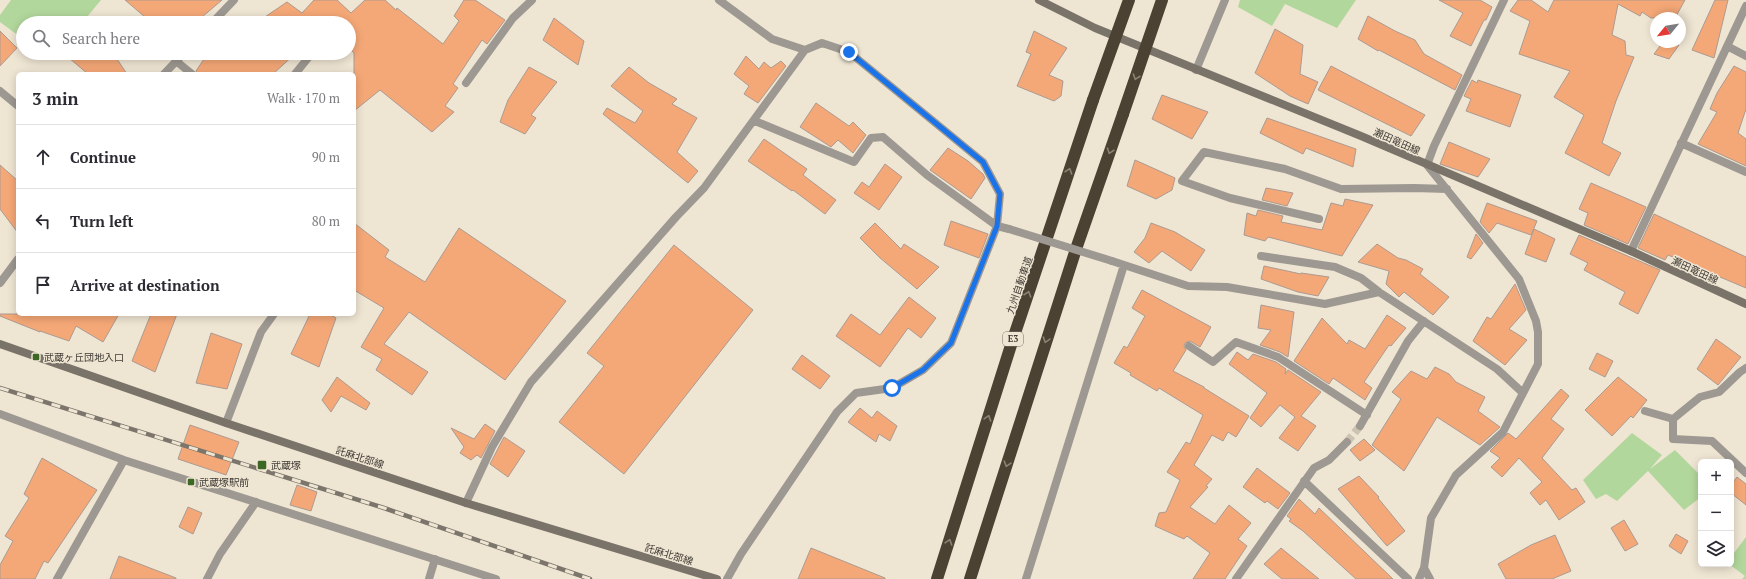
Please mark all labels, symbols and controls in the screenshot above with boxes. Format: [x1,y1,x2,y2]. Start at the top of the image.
north arrow [1650,12,1686,48]
search box [16,16,356,60]
icon: search [30,27,52,49]
text: Search here [62,28,140,48]
route end [840,43,858,61]
one-way arrow [1132,73,1140,80]
text: 3 min [32,87,79,110]
text: Walk · 170 m [267,89,340,107]
street label: 瀬田竜田線 [1371,125,1422,158]
icon: ahead [32,146,54,168]
text: Continue [70,147,136,167]
one-way arrow [1106,147,1115,154]
text: 90 m [312,148,340,166]
one-way arrow [1065,168,1073,175]
icon: left [32,210,54,232]
text: Turn left [70,211,134,231]
text: 80 m [312,212,340,230]
street label: 瀬田竜田線 [1669,254,1720,287]
street label: 九州自動車道 [1004,255,1035,316]
icon: arrive [32,274,54,296]
text: Arrive at destination [70,275,220,295]
one-way arrow [1023,291,1032,298]
road number: E3 [1003,332,1023,346]
one-way arrow [1042,336,1051,343]
place label: 武蔵ヶ丘団地入口 [44,351,124,364]
marker: 武蔵ヶ丘団地入口 [31,352,41,362]
route start [883,379,901,397]
one-way arrow [983,415,992,422]
street label: 託麻北部線 [334,444,386,471]
marker: 武蔵塚 [256,459,268,471]
place label: 武蔵塚 [271,459,301,472]
map controls [1698,459,1734,567]
button: + [1698,459,1734,495]
one-way arrow [1003,460,1012,467]
place label: 武蔵塚駅前 [199,476,249,489]
marker: 武蔵塚駅前 [186,477,196,487]
button: − [1698,495,1734,531]
button: layers [1698,531,1734,567]
one-way arrow [944,538,953,545]
street label: 託麻北部線 [643,541,695,568]

